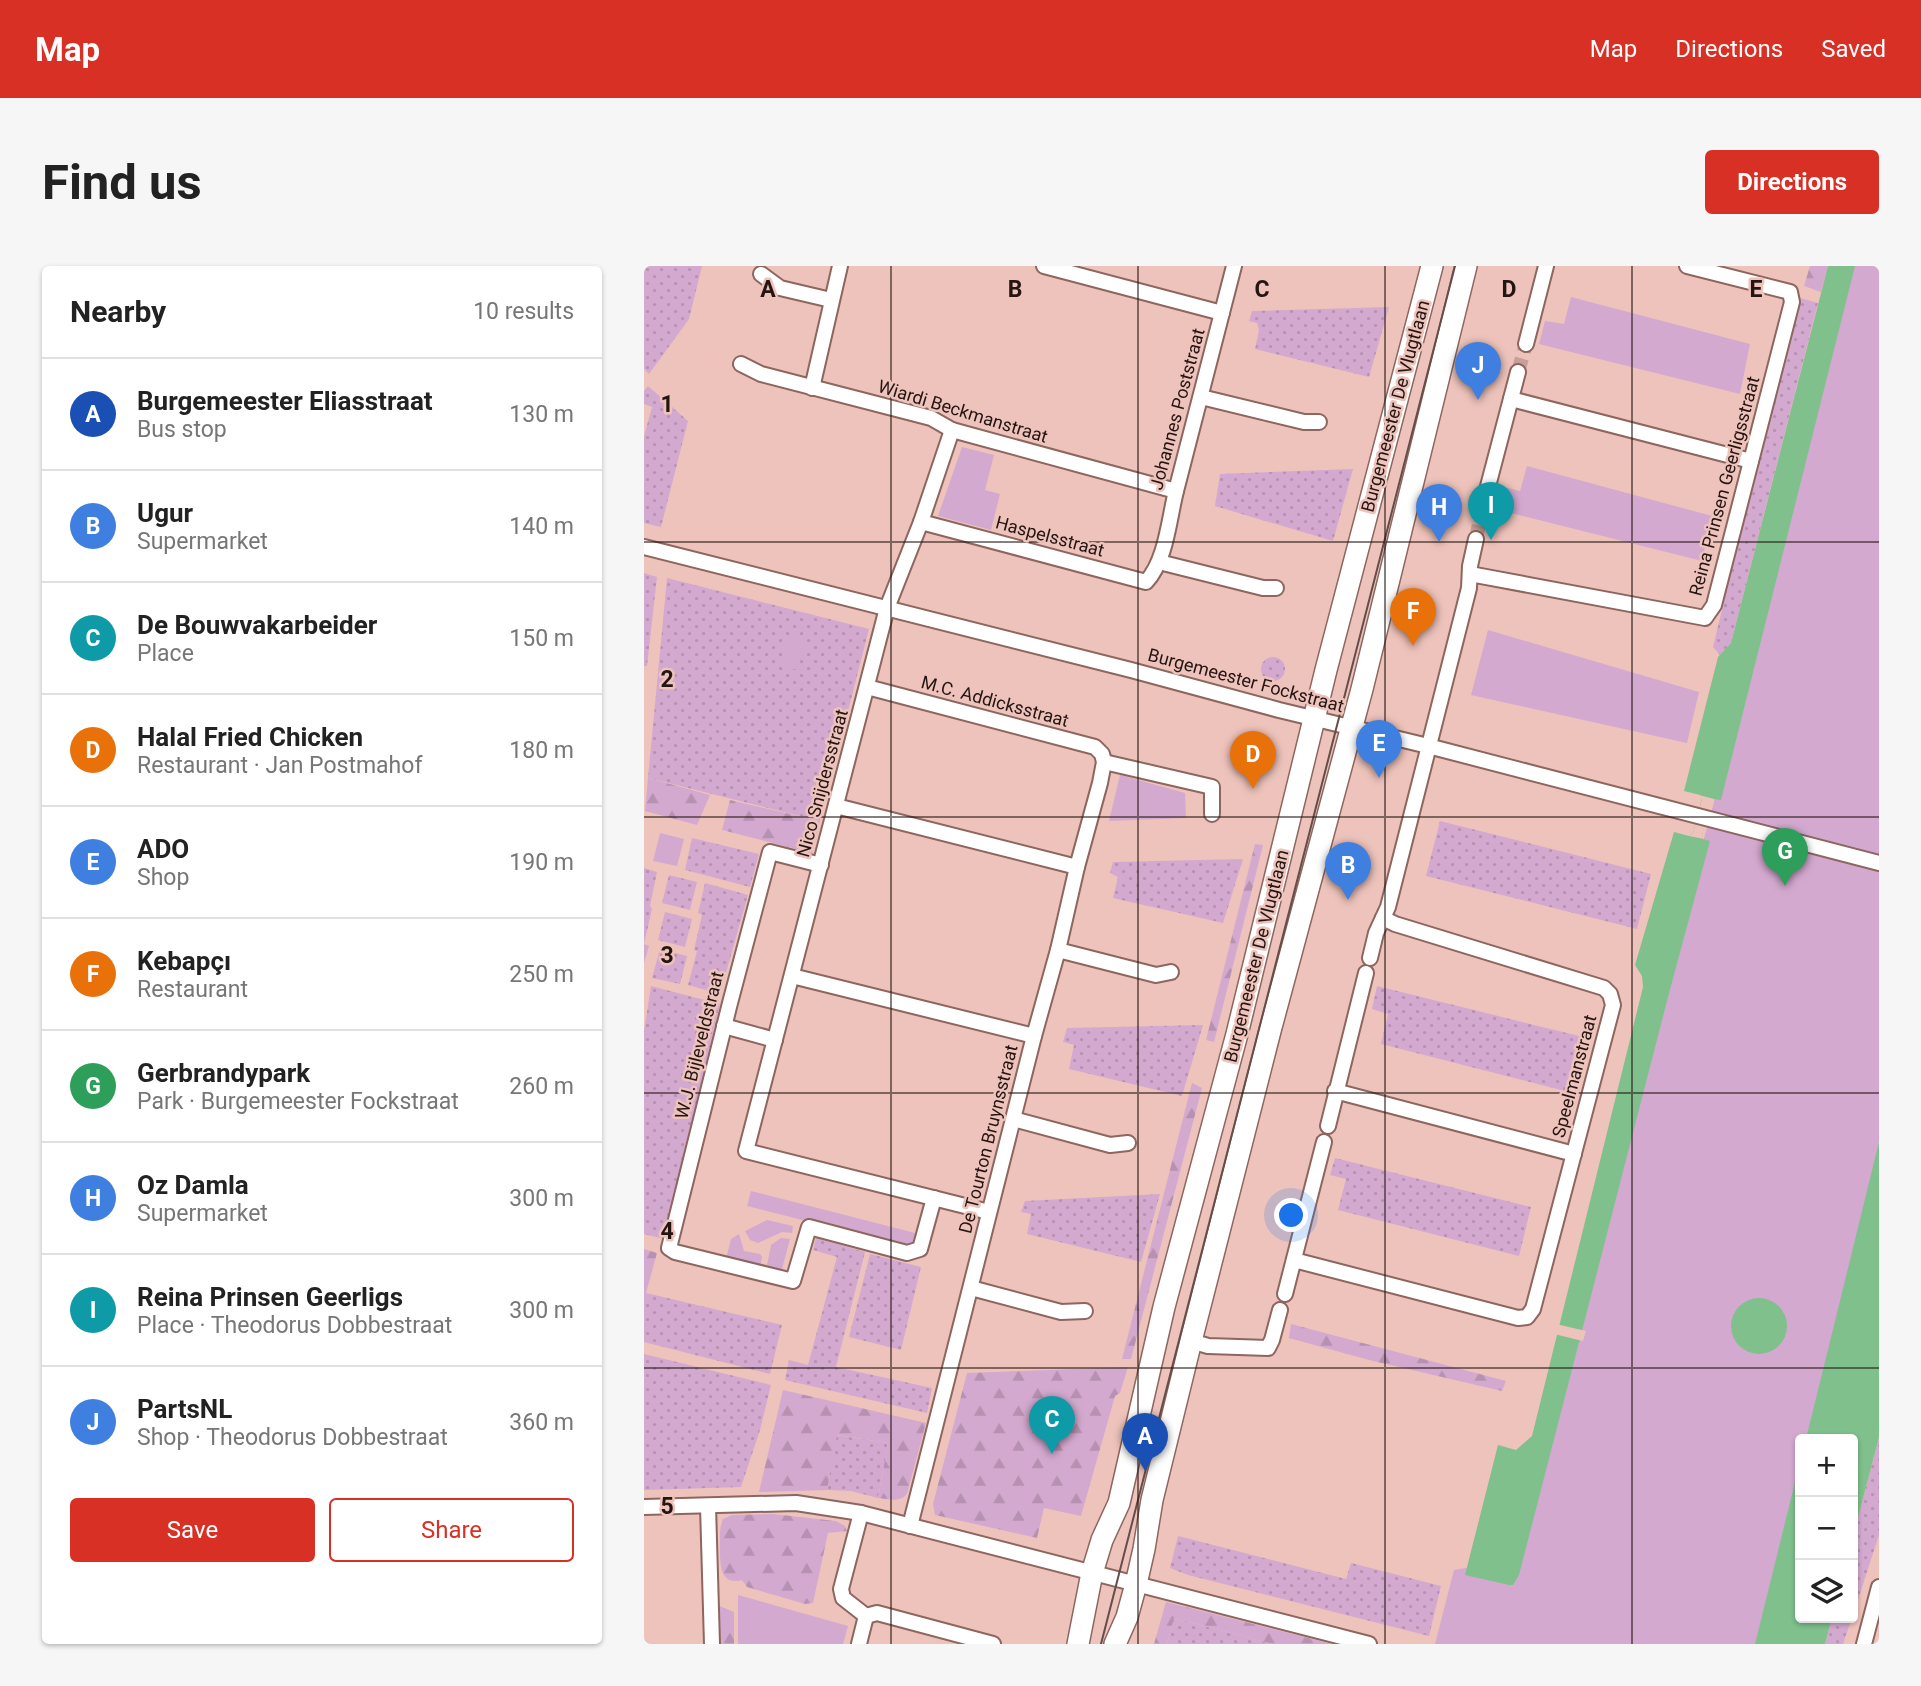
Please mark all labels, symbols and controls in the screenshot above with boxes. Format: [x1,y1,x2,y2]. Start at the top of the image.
text: Map [35,30,100,69]
text: Map [1590,35,1637,63]
text: Directions [1675,35,1783,63]
text: Saved [1821,35,1886,63]
button: Directions [1705,150,1879,214]
text: Find us [42,154,202,211]
text: A [760,276,776,303]
text: B [1008,276,1022,303]
text: C [1254,276,1270,303]
text: D [1502,276,1516,303]
text: E [1750,276,1763,303]
text: Nearby [70,294,166,329]
text: 10 results [473,298,574,325]
street label: Burgemeester De Vlugtlaan [1357,298,1433,514]
street label: Johannes Poststraat [1145,326,1209,492]
pin: J [1455,342,1501,400]
street label: Reina Prinsen Geerligsstraat [1685,374,1763,598]
street label: Wiardi Beckmanstraat [876,375,1050,447]
text: Burgemeester Eliasstraat [137,386,433,416]
text: 1 [660,391,674,418]
text: A [85,401,101,428]
text: 130 m [509,401,574,428]
text: Bus stop [137,416,227,443]
pin: I [1468,482,1514,540]
pin: H [1416,484,1462,542]
text: Ugur [137,498,193,528]
street label: Haspelsstraat [993,511,1107,561]
text: B [86,513,100,540]
text: 140 m [509,513,574,540]
text: Supermarket [137,528,268,555]
pin: F [1390,588,1436,646]
text: De Bouwvakarbeider [137,610,377,640]
text: C [85,625,101,652]
text: 150 m [509,625,574,652]
text: Place [137,640,194,667]
street label: Burgemeester Fockstraat [1146,644,1346,716]
text: 2 [660,666,674,693]
street label: M.C. Addicksstraat [919,671,1071,731]
street label: Nico Snijdersstraat [792,707,852,859]
pin: E [1356,720,1402,778]
text: Halal Fried Chicken [137,722,363,752]
pin: D [1230,731,1276,789]
text: D [86,737,100,764]
text: 180 m [509,737,574,764]
text: Restaurant · Jan Postmahof [137,752,422,779]
pin: G [1762,828,1808,886]
text: ADO [137,834,189,864]
pin: B [1325,842,1371,900]
street label: Burgemeester De Vlugtlaan [1219,848,1293,1064]
text: E [87,849,99,876]
text: 190 m [509,849,574,876]
text: Shop [137,864,189,891]
text: 3 [660,942,674,969]
text: Kebapçı [137,946,231,976]
text: F [87,961,99,988]
text: 250 m [509,961,574,988]
street label: W.J. Bijleveldstraat [670,969,728,1121]
text: Restaurant [137,976,248,1003]
street label: Speelmanstraat [1548,1012,1600,1140]
street label: De Tourton Bruynsstraat [954,1042,1022,1236]
text: Gerbrandypark [137,1058,310,1088]
text: G [85,1073,101,1100]
text: 260 m [509,1073,574,1100]
text: Park · Burgemeester Fockstraat [137,1088,459,1115]
text: Oz Damla [137,1170,249,1200]
text: H [85,1185,101,1212]
text: 300 m [509,1185,574,1212]
your location [1274,1198,1308,1232]
text: Supermarket [137,1200,268,1227]
text: 4 [660,1218,674,1245]
text: Reina Prinsen Geerligs [137,1282,403,1312]
text: I [90,1297,96,1324]
text: 300 m [509,1297,574,1324]
text: Place · Theodorus Dobbestraat [137,1312,452,1339]
text: PartsNL [137,1394,232,1424]
pin: C [1029,1396,1075,1454]
text: J [87,1409,99,1436]
text: 360 m [509,1409,574,1436]
pin: A [1122,1413,1168,1471]
text: Shop · Theodorus Dobbestraat [137,1424,448,1451]
map controls [1795,1434,1858,1623]
button: + [1795,1434,1858,1497]
text: 5 [660,1493,674,1520]
button: − [1795,1497,1858,1560]
button: Save [70,1498,315,1562]
button: Share [329,1498,574,1562]
button: layers [1795,1560,1858,1623]

